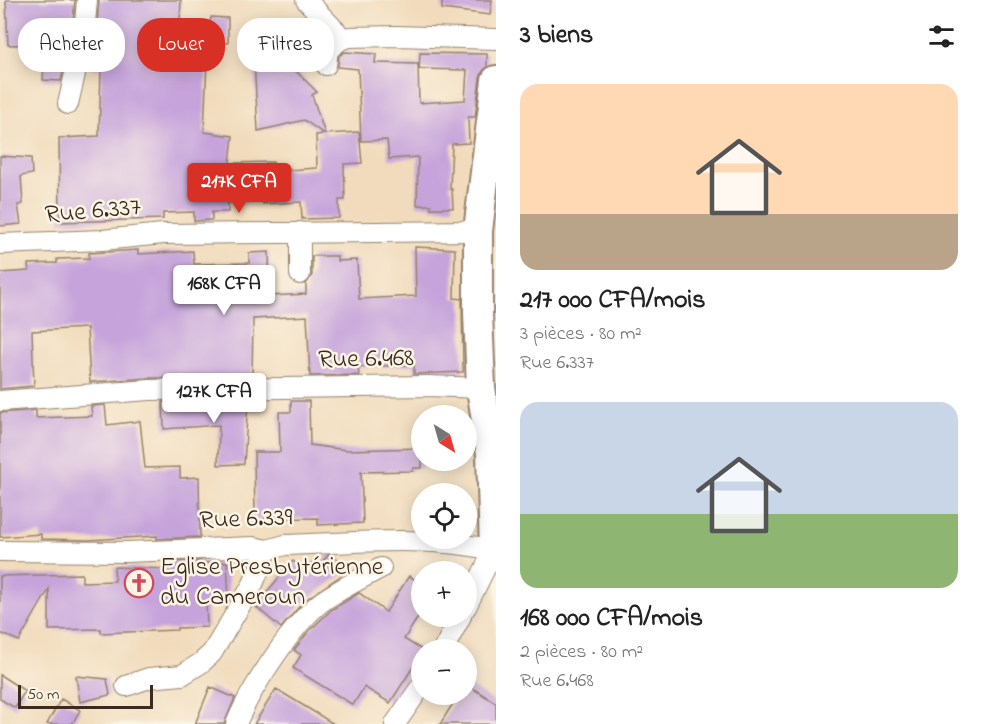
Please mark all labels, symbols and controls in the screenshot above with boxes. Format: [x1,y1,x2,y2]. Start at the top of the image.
text: 3 biens [520,17,593,55]
chip: Acheter [18,18,125,72]
chip: Louer [137,18,225,72]
chip: Filtres [237,18,334,72]
icon: filters [925,20,958,53]
icon: home [685,123,793,231]
pin: 217K CFA [177,163,301,214]
text: 217K CFA [201,168,277,197]
street label: Rue 6.337 [43,189,143,235]
pin: 168K CFA [162,265,286,316]
text: 168K CFA [187,270,261,299]
text: 217 000 CFA/mois [520,282,705,320]
text: 3 pièces · 80 m² [520,320,642,349]
street label: Rue 6.468 [318,340,415,380]
text: Rue 6.337 [520,349,594,378]
pin: 127K CFA [152,373,276,424]
text: 127K CFA [176,378,252,407]
north arrow [411,405,477,471]
map controls [411,405,477,705]
icon: home [685,441,793,549]
button: locate [411,483,477,549]
street label: Rue 6.339 [199,499,293,541]
place label: Eglise Presbytérienne du Cameroun [160,549,384,617]
button: + [411,561,477,627]
church icon: Eglise Presbytérienne du Cameroun [123,567,155,599]
text: 168 000 CFA/mois [520,600,703,638]
text: 2 pièces · 80 m² [520,638,643,667]
button: − [411,639,477,705]
text: Rue 6.468 [520,667,594,696]
scale bar [18,682,153,710]
text: 50 m [27,683,59,707]

